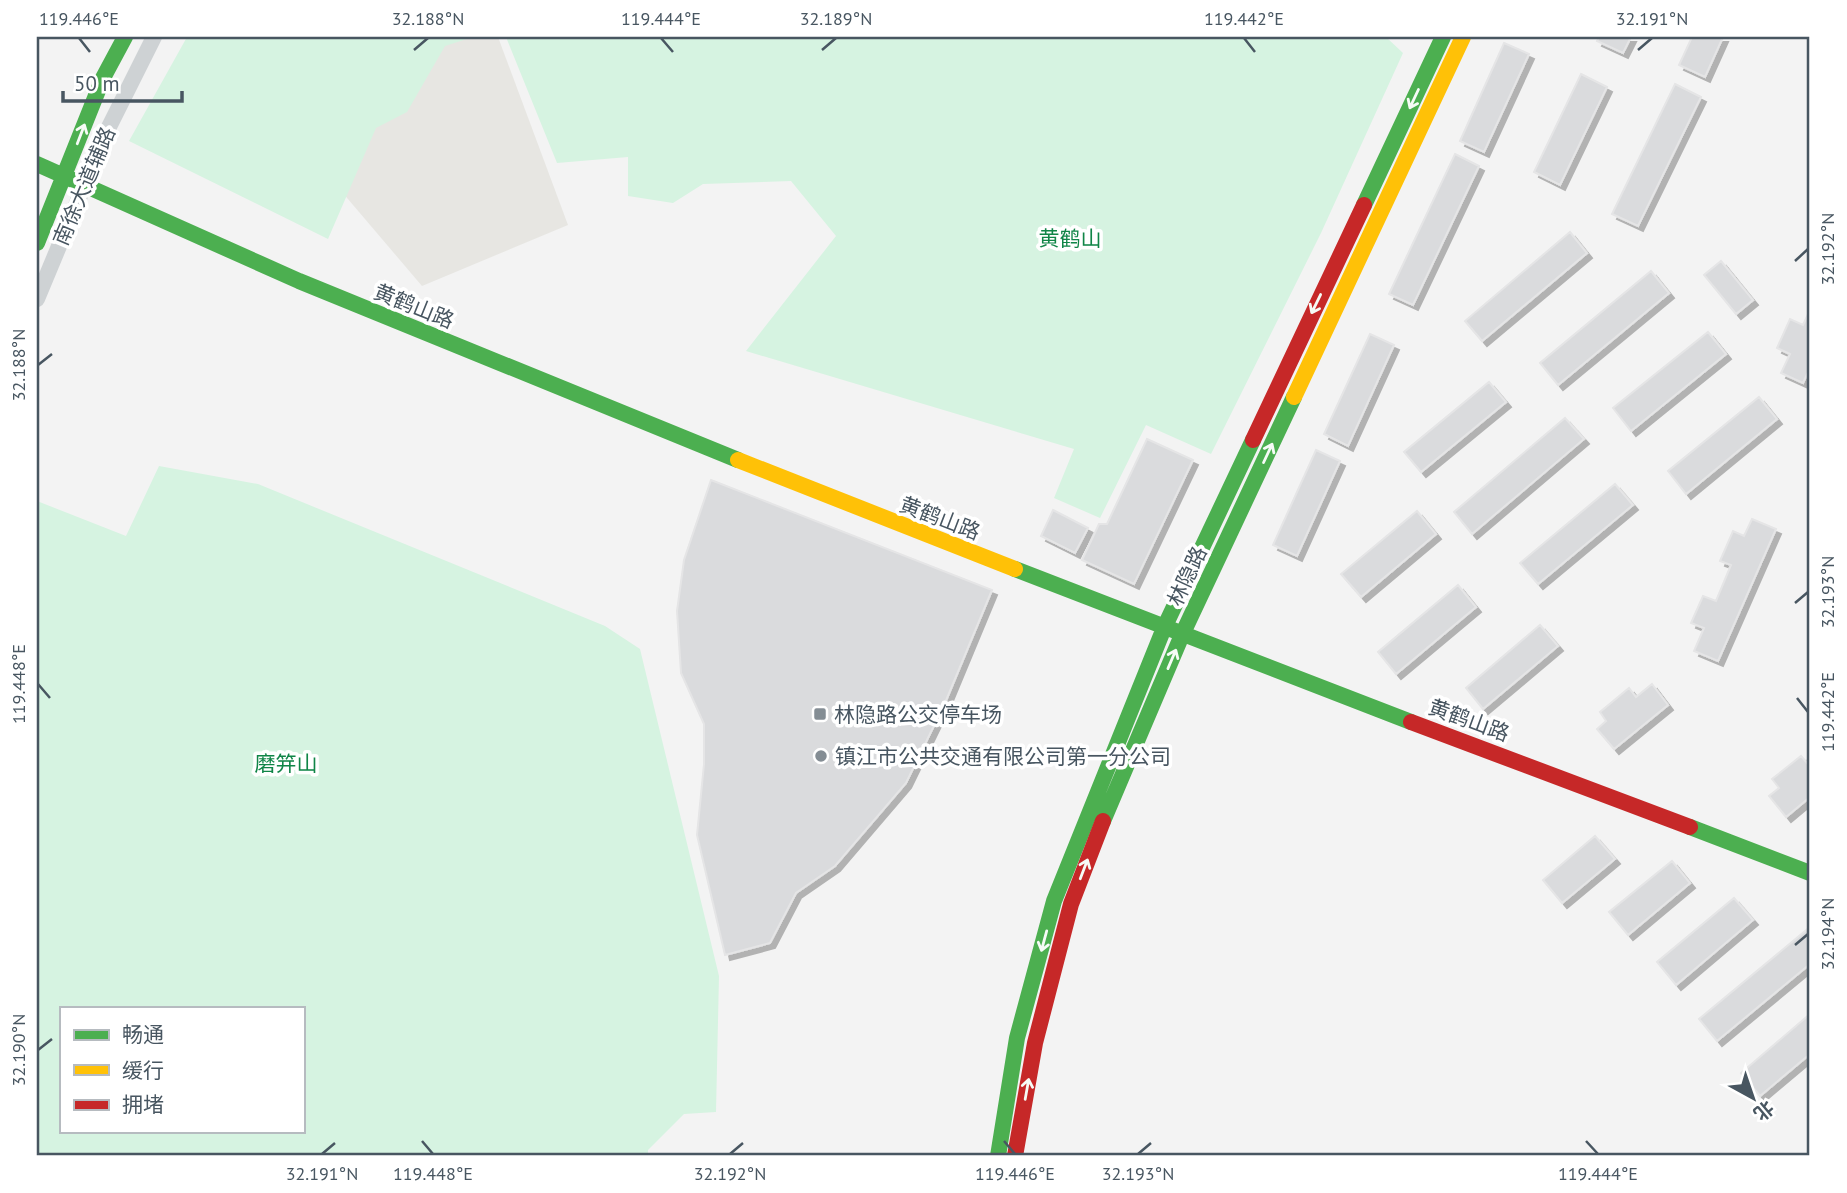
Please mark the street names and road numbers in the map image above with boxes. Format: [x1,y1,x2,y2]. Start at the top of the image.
street label: 南徐大道辅路 [47,123,121,249]
street label: 黄鹤山路 [370,278,458,334]
street label: 黄鹤山路 [896,490,984,546]
street label: 林隐路 [1161,542,1213,610]
street label: 黄鹤山路 [1425,693,1513,747]

